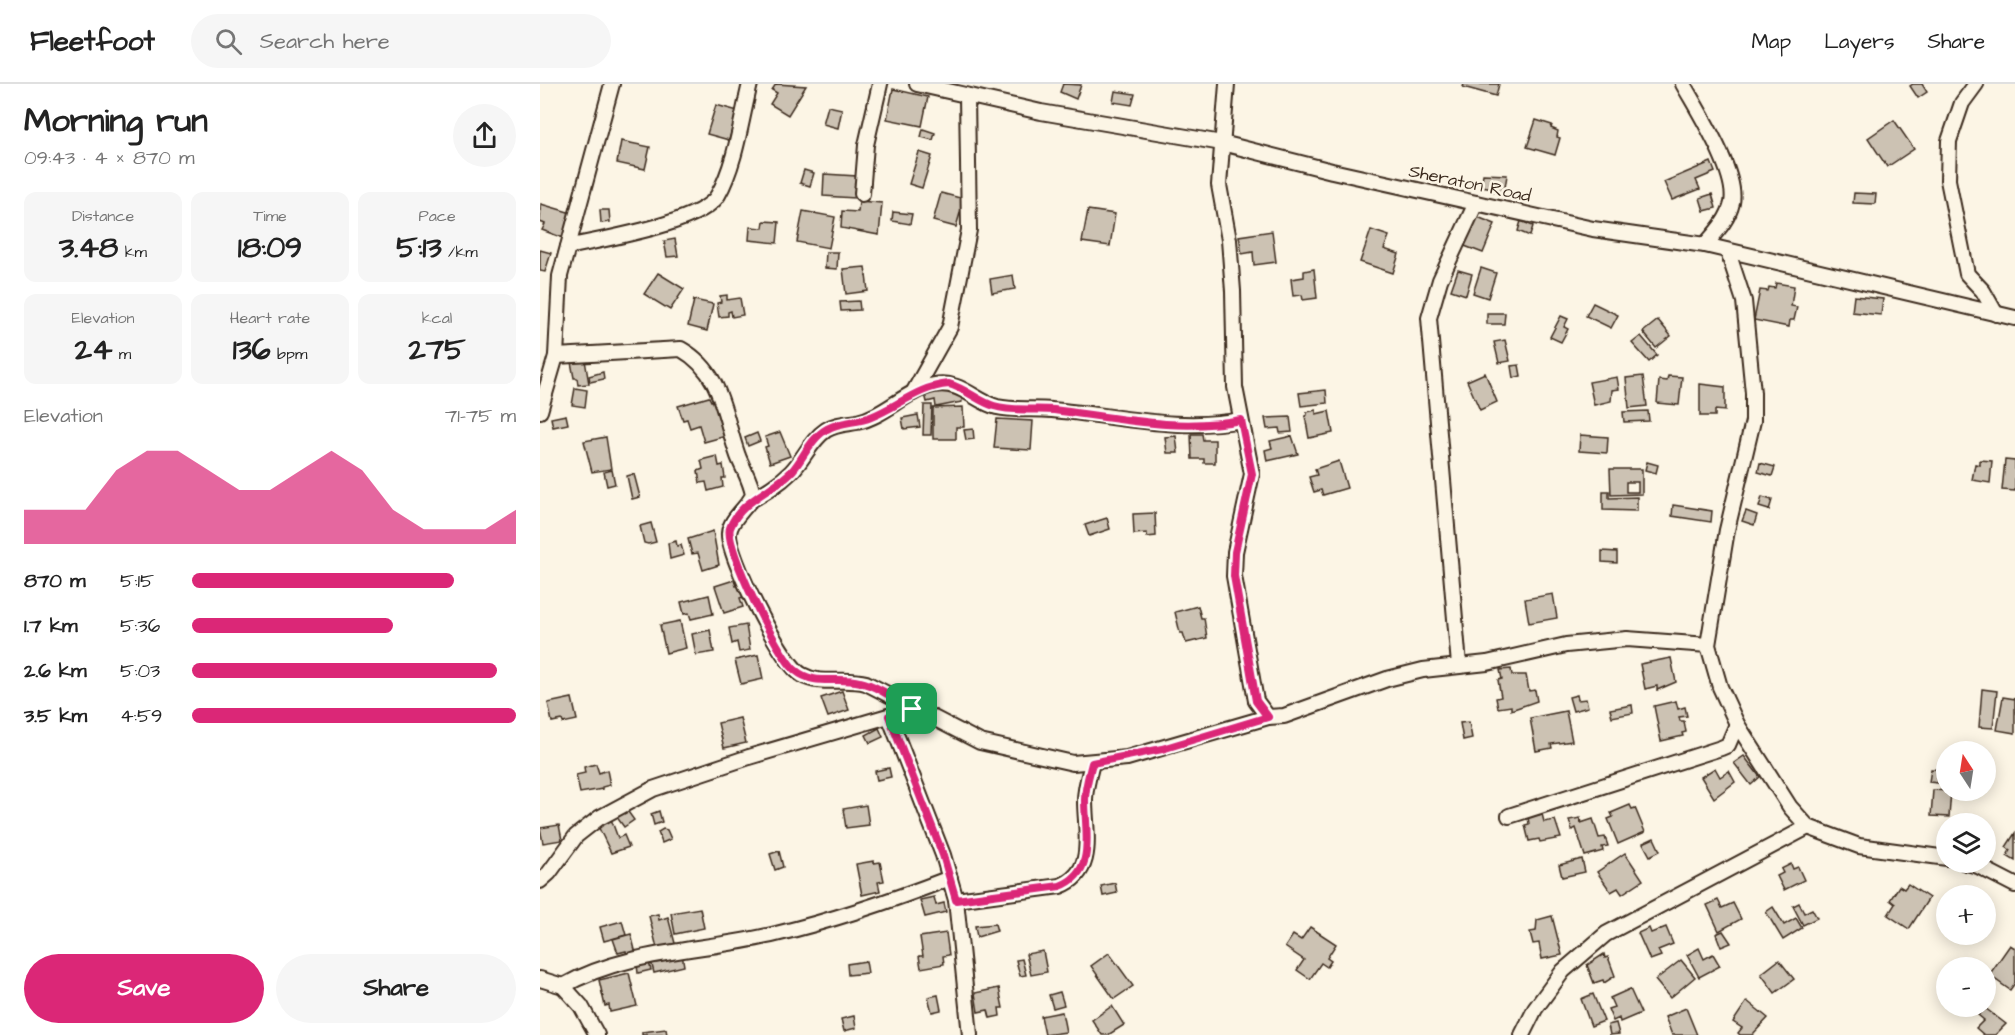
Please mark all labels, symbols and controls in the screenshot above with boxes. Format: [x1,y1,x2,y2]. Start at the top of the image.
search box [191,14,611,68]
text: Fleetfoot [30,22,155,61]
icon: search [212,25,245,58]
text: Search here [260,26,390,57]
text: Map [1751,27,1791,56]
text: Layers [1824,27,1894,56]
text: Share [1927,27,1985,56]
text: Morning run [24,98,208,144]
button: share [453,104,516,167]
text: 09:43 · 4 × 870 m [24,144,194,172]
street label: Sheraton Road [1407,158,1533,209]
text: Distance [72,205,134,227]
text: Time [253,205,287,227]
text: Pace [418,205,456,227]
text: 3.48 [59,227,118,269]
text: 18:09 [238,227,302,269]
text: 5:13 [396,227,442,269]
text: km [118,241,147,263]
text: /km [442,241,478,263]
text: Elevation [72,307,134,329]
text: Heart rate [230,307,310,329]
text: kcal [422,307,452,329]
text: 24 [75,329,112,371]
text: 136 [233,329,271,371]
text: 275 [409,329,465,371]
text: m [112,343,131,365]
text: bpm [271,343,307,365]
text: Elevation [24,402,103,430]
text: 71–75 m [445,402,516,430]
text: 870 m [24,567,85,595]
text: 5:15 [120,567,154,595]
text: 1.7 km [24,612,78,640]
text: 5:36 [120,612,160,640]
text: 2.6 km [24,657,87,685]
text: 5:03 [120,657,160,685]
pin [886,683,937,734]
icon: arrive [895,692,928,725]
text: 3.5 km [24,702,87,730]
text: 4:59 [120,702,163,730]
north arrow [1936,741,1996,801]
map controls [1936,741,1996,1017]
button: layers [1936,813,1996,873]
button: + [1936,885,1996,945]
button: Save [24,954,264,1023]
button: Share [276,954,516,1023]
button: − [1936,957,1996,1017]

